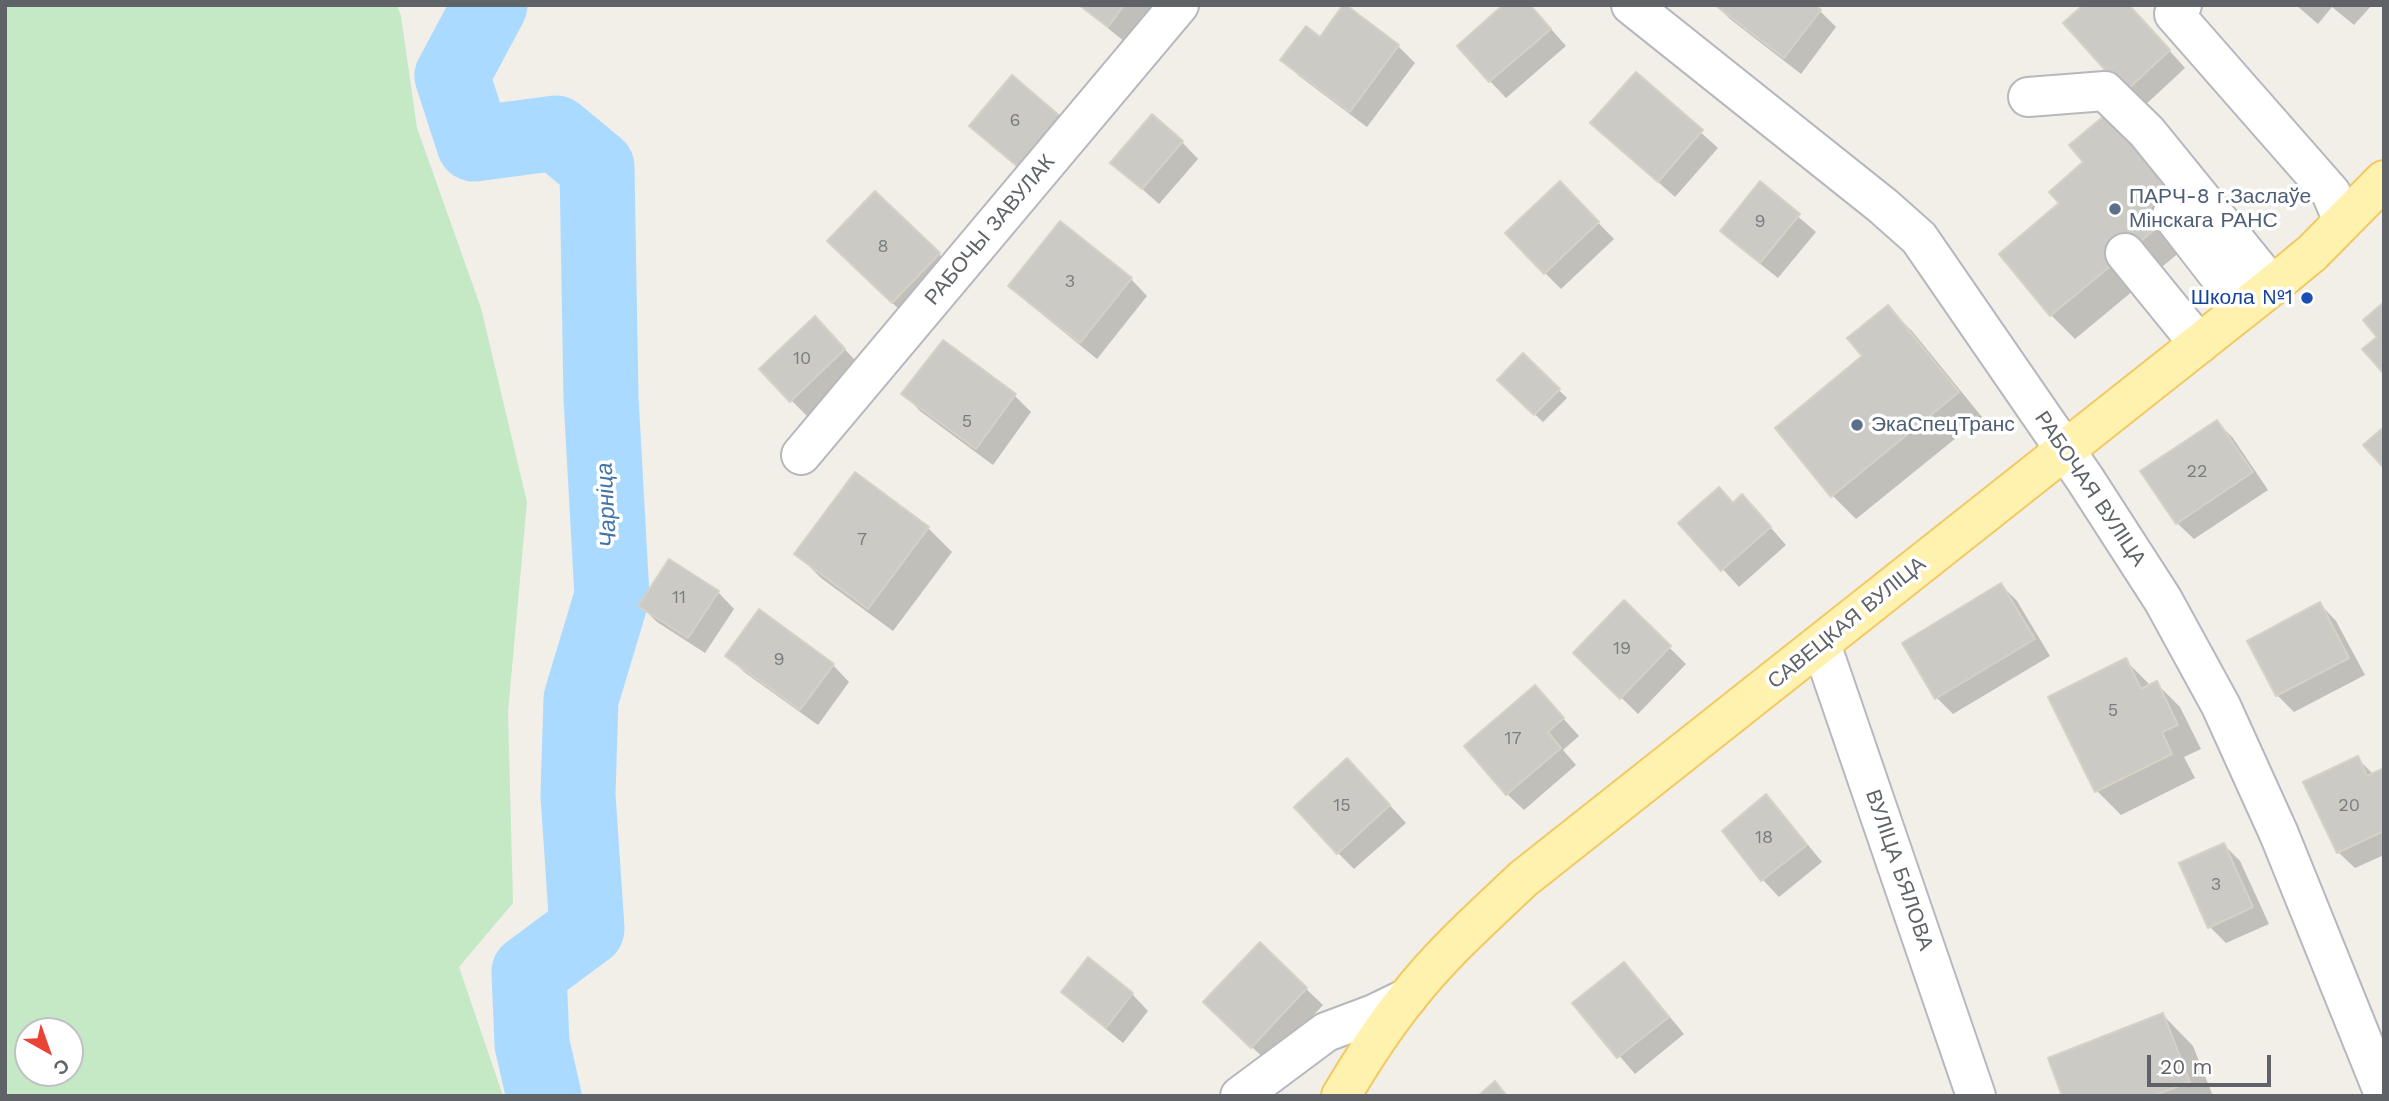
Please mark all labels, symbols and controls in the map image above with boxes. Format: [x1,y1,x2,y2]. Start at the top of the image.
house number: 6 [1010,110,1020,132]
street label: РАБОЧЫ ЗАВУЛАК [920,150,1060,310]
place label: ПАРЧ-8 г.Заслаўе Мінскага РАНС [2129,184,2311,234]
marker: ПАРЧ-8 г.Заслаўе Мінскага РАНС [2107,201,2123,217]
house number: 9 [1754,211,1766,233]
house number: 8 [877,236,889,258]
house number: 3 [1065,271,1075,293]
place label: Школа №1 [2191,285,2293,311]
marker: Школа №1 [2299,290,2315,306]
house number: 10 [793,348,811,370]
street label: РАБОЧАЯ ВУЛІЦА [2029,407,2151,571]
house number: 5 [962,411,972,433]
place label: ЭкаСпецТранс [1871,412,2015,438]
marker: ЭкаСпецТранс [1849,417,1865,433]
house number: 22 [2187,461,2207,483]
water label: Чарніца [591,462,623,548]
house number: 7 [857,529,867,551]
street label: САВЕЦКАЯ ВУЛІЦА [1763,552,1931,694]
house number: 11 [672,587,686,609]
house number: 19 [1613,638,1631,660]
house number: 9 [773,649,785,671]
house number: 5 [2108,700,2118,722]
house number: 17 [1504,728,1522,750]
street label: ВУЛІЦА БЯЛОВА [1860,786,1938,954]
house number: 15 [1333,795,1351,817]
house number: 20 [2338,795,2360,817]
house number: 18 [1755,827,1773,849]
house number: 3 [2211,874,2221,896]
north arrow [14,1017,84,1087]
scale bar [2151,1042,2275,1086]
text: С [49,1054,74,1080]
text: 20 m [2160,1054,2212,1079]

